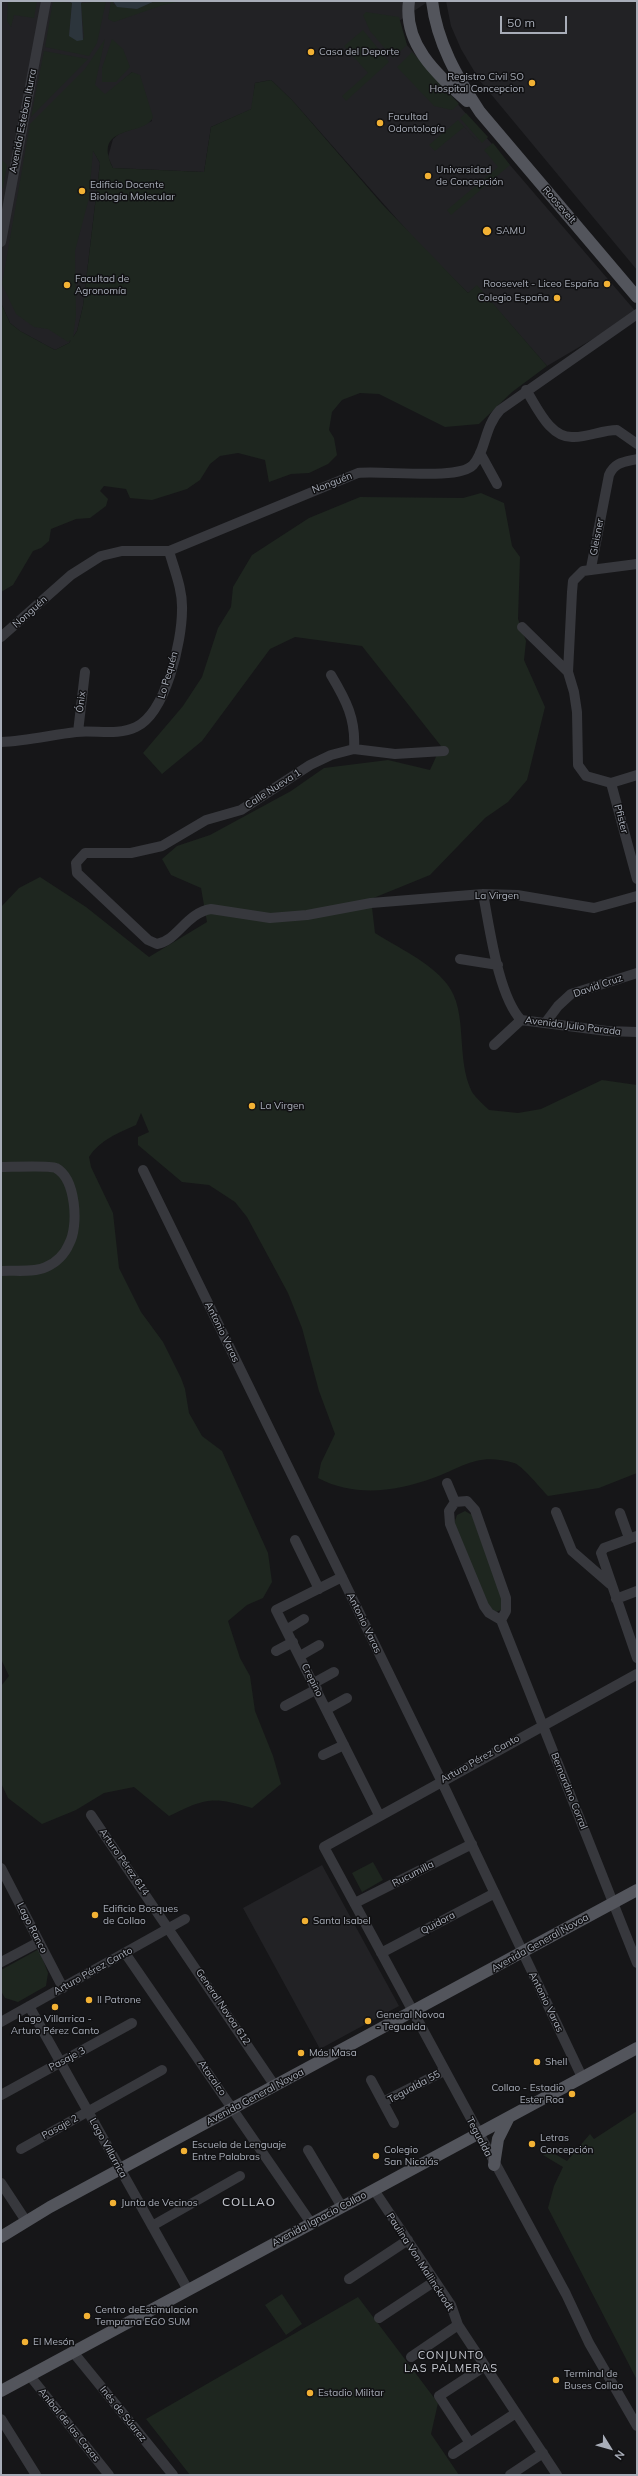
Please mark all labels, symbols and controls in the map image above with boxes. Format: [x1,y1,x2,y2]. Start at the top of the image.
scale bar [502,8,569,34]
text: 50 m [507,15,535,30]
place label: Casa del Deporte [319,46,399,58]
marker: Casa del Deporte [306,47,316,57]
street label: Avenida Esteban Iturra [7,68,39,174]
place label: Registro Civil SO Hospital Concepcion [430,71,524,94]
marker: Registro Civil SO Hospital Concepcion [527,78,537,88]
place label: Facultad Odontología [388,111,445,134]
marker: Facultad Odontología [375,118,385,128]
place label: Universidad de Concepción [436,164,503,188]
marker: Universidad de Concepción [423,171,433,181]
place label: Edificio Docente Biología Molecular [90,179,175,202]
street label: Roosevelt [540,184,578,226]
marker: Edificio Docente Biología Molecular [77,186,87,196]
marker: SAMU [481,225,493,237]
place label: SAMU [496,225,525,237]
place label: Facultad de Agronomía [75,273,129,296]
place label: Roosevelt - Liceo España [483,278,599,290]
marker: Roosevelt - Liceo España [602,279,612,289]
marker: Facultad de Agronomía [62,280,72,290]
place label: Colegio España [478,292,549,304]
marker: Colegio España [552,293,562,303]
street label: Nonguén [310,470,354,496]
street label: Gleisner [588,517,606,557]
street label: Nonguén [10,593,50,631]
street label: Lo Pequén [156,650,180,700]
street label: Ónix [74,691,88,713]
street label: Calle Nueva 1 [243,767,303,811]
street label: Pfister [611,803,631,835]
street label: La Virgen [475,890,519,902]
street label: David Cruz [572,972,624,1000]
street label: Avenida Julio Parada [524,1014,622,1038]
place label: La Virgen [260,1100,304,1112]
marker: La Virgen [247,1101,257,1111]
street label: Antonio Varas [202,1300,242,1364]
street label: Antonio Varas [344,1591,384,1655]
street label: Crepino [299,1661,325,1699]
street label: Arturo Pérez Canto [438,1732,522,1786]
street label: Bernardino Corral [548,1751,590,1831]
street label: Arturo Pérez 614 [96,1826,152,1898]
street label: Rucumilla [390,1858,436,1890]
street label: Lago Ranco [14,1901,50,1955]
place label: Edificio Bosques de Collao [103,1903,178,1926]
street label: Quidora [419,1909,457,1937]
marker: Edificio Bosques de Collao [90,1910,100,1920]
street label: Avenida General Novoa [489,1911,591,1975]
place label: Santa Isabel [313,1915,371,1927]
marker: Santa Isabel [300,1916,310,1926]
street label: Arturo Pérez Canto [51,1944,135,1998]
street label: General Novoa 612 [193,1967,253,2047]
street label: Antonio Varas [526,1970,566,2034]
place label: Il Patrone [97,1994,141,2006]
marker: Il Patrone [84,1995,94,2005]
marker: Lago Villarrica - Arturo Pérez Canto [50,2002,60,2012]
place label: General Novoa - Tegualda [376,2009,445,2032]
place label: Lago Villarrica - Arturo Pérez Canto [11,2013,99,2036]
marker: General Novoa - Tegualda [363,2016,373,2026]
street label: Pasaje 3 [47,2044,87,2074]
place label: Más Masa [309,2047,357,2059]
marker: Más Masa [296,2048,306,2058]
place label: Shell [545,2056,567,2068]
marker: Shell [532,2057,542,2067]
street label: Atacalco [195,2058,229,2098]
street label: Avenida General Novoa [204,2066,306,2128]
street label: Tegualda 55 [386,2068,442,2106]
place label: Collao - Estadio Ester Roa [492,2082,564,2106]
marker: Collao - Estadio Ester Roa [567,2089,577,2099]
street label: Pasaje 2 [40,2112,80,2142]
street label: Tegualda [464,2115,494,2159]
street label: Lago Villarrica [87,2116,129,2180]
place label: Letras Concepción [540,2132,593,2156]
place label: Escuela de Lenguaje Entre Palabras [192,2139,286,2162]
marker: Letras Concepción [527,2139,537,2149]
place label: Colegio San Nicolás [384,2144,438,2168]
marker: Escuela de Lenguaje Entre Palabras [179,2146,189,2156]
marker: Colegio San Nicolás [371,2151,381,2161]
street label: Avenida Ignacio Collao [270,2189,368,2249]
district label: COLLAO [222,2195,276,2209]
place label: Junta de Vecinos [121,2197,198,2209]
marker: Junta de Vecinos [108,2198,118,2208]
street label: Paulina Von Mallinckrodt [384,2211,456,2313]
place label: Centro deEstimulacion Temprana EGO SUM [95,2304,198,2328]
marker: Centro deEstimulacion Temprana EGO SUM [82,2311,92,2321]
place label: El Mesón [33,2336,74,2348]
marker: El Mesón [20,2337,30,2347]
district label: CONJUNTO LAS PALMERAS [404,2349,498,2375]
place label: Terminal de Buses Collao [564,2368,623,2392]
marker: Terminal de Buses Collao [551,2375,561,2385]
street label: Inés de Súarez [97,2384,149,2444]
street label: Aníbal de las Casas [36,2386,102,2464]
place label: Estadio Militar [318,2387,384,2399]
marker: Estadio Militar [305,2388,315,2398]
north arrow [590,2428,630,2468]
text: N [611,2448,628,2463]

